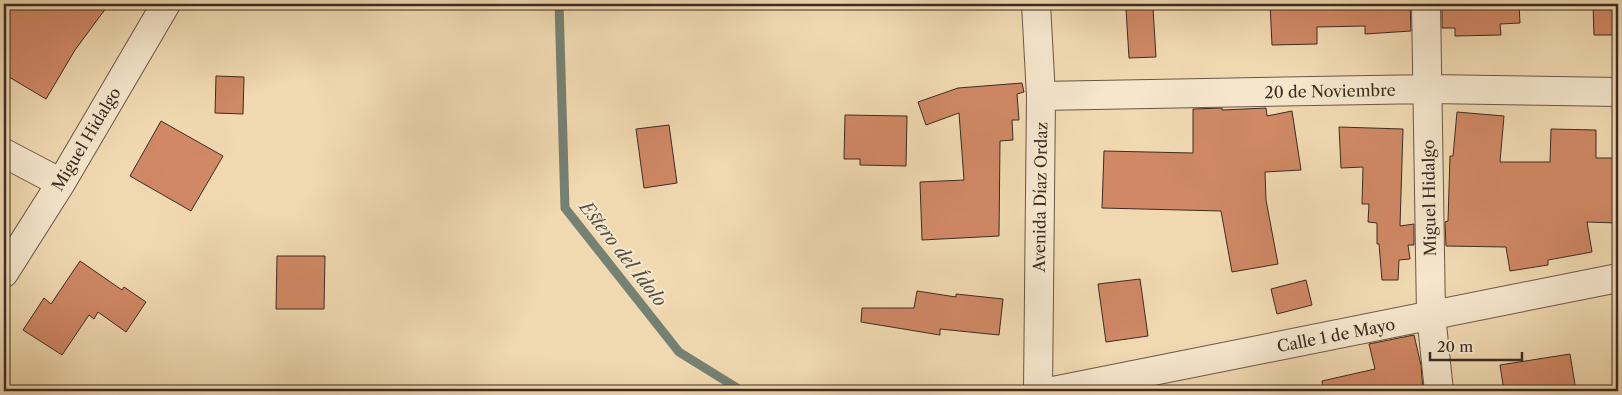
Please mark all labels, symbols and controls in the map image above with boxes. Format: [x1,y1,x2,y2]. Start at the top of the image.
street label: 20 de Noviembre [1264,80,1396,102]
street label: Miguel Hidalgo [47,84,125,194]
street label: Avenida Díaz Ordaz [1029,122,1051,273]
street label: Miguel Hidalgo [1418,139,1440,257]
water label: Estero del Ídolo [574,195,672,311]
street label: Calle 1 de Mayo [1275,314,1397,356]
scale bar [1430,330,1522,362]
text: 20 m [1437,337,1473,356]

